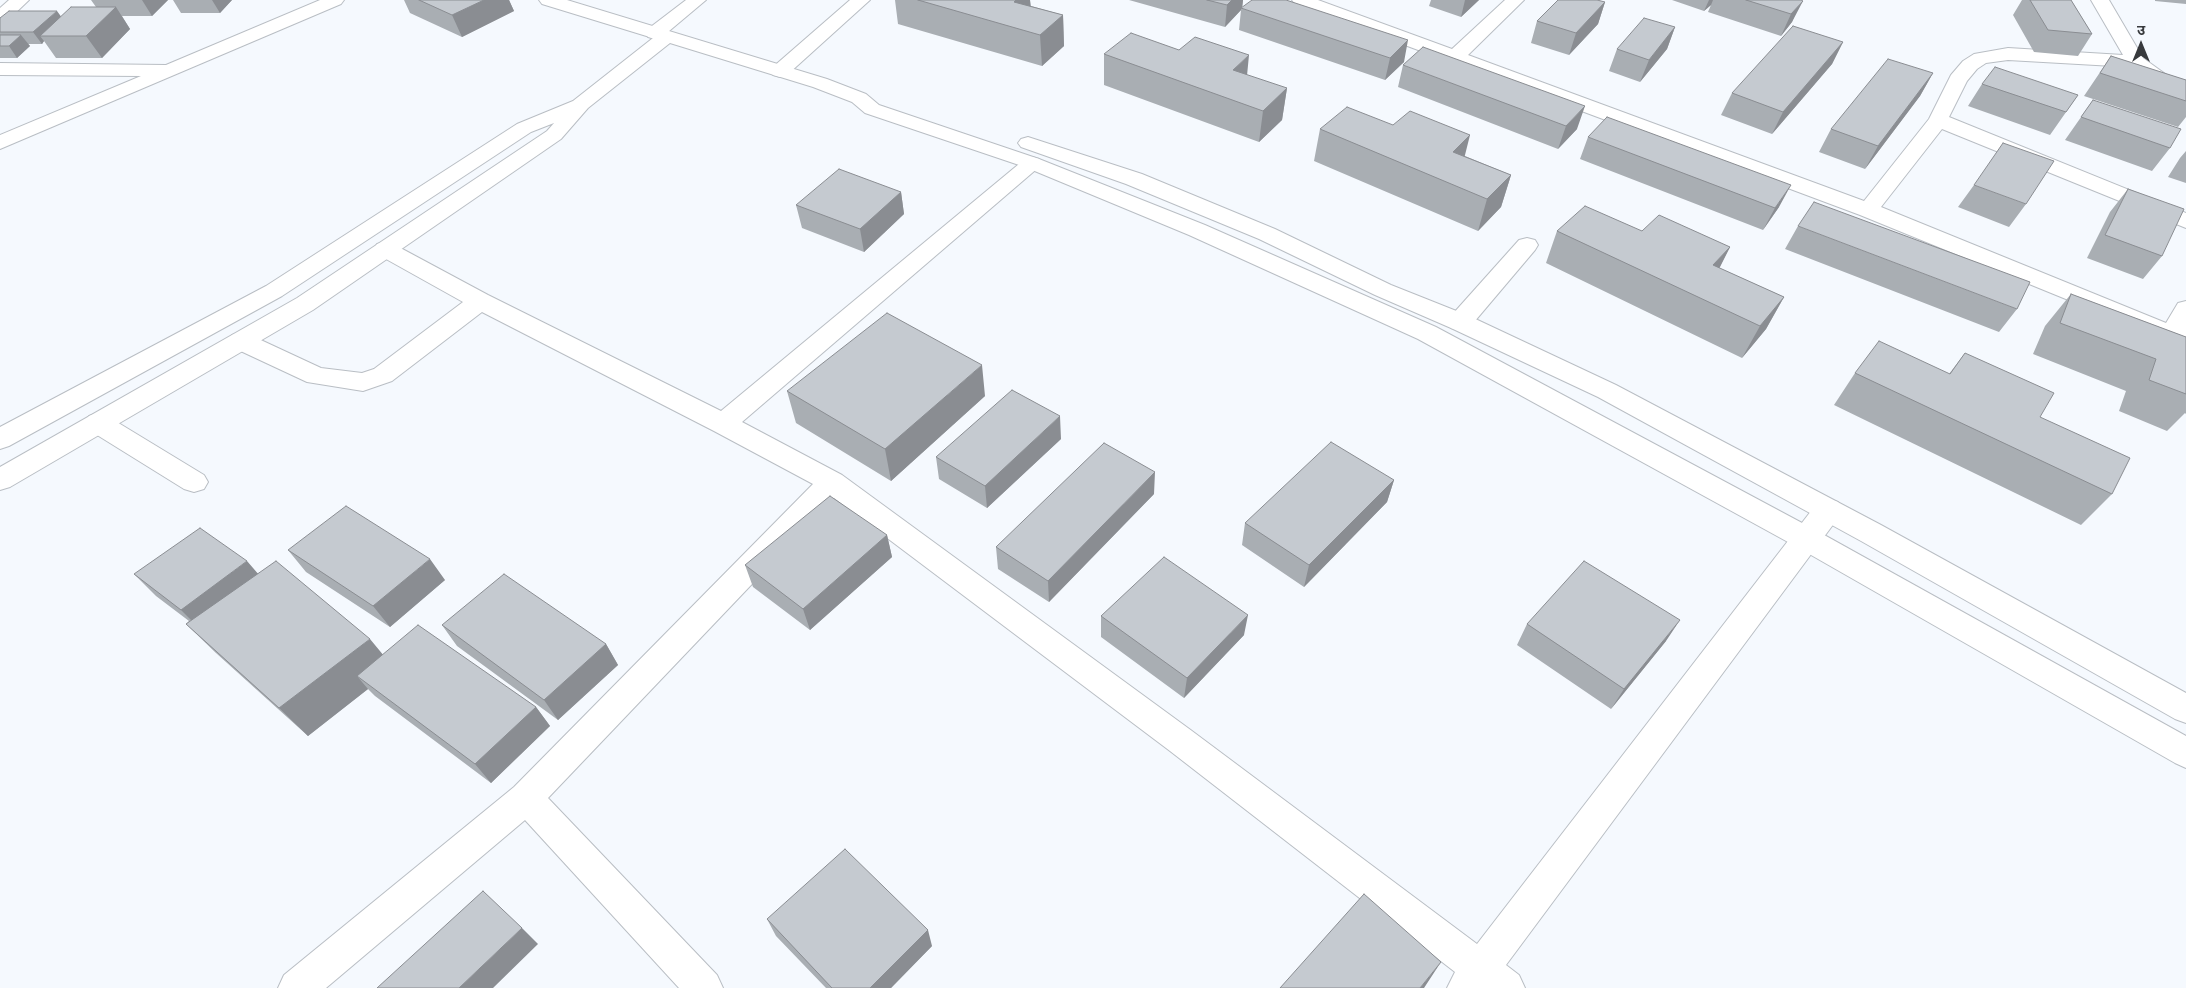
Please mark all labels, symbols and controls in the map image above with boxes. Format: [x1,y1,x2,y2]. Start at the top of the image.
north arrow [2116,20,2166,70]
text: उ [2137,22,2145,38]

